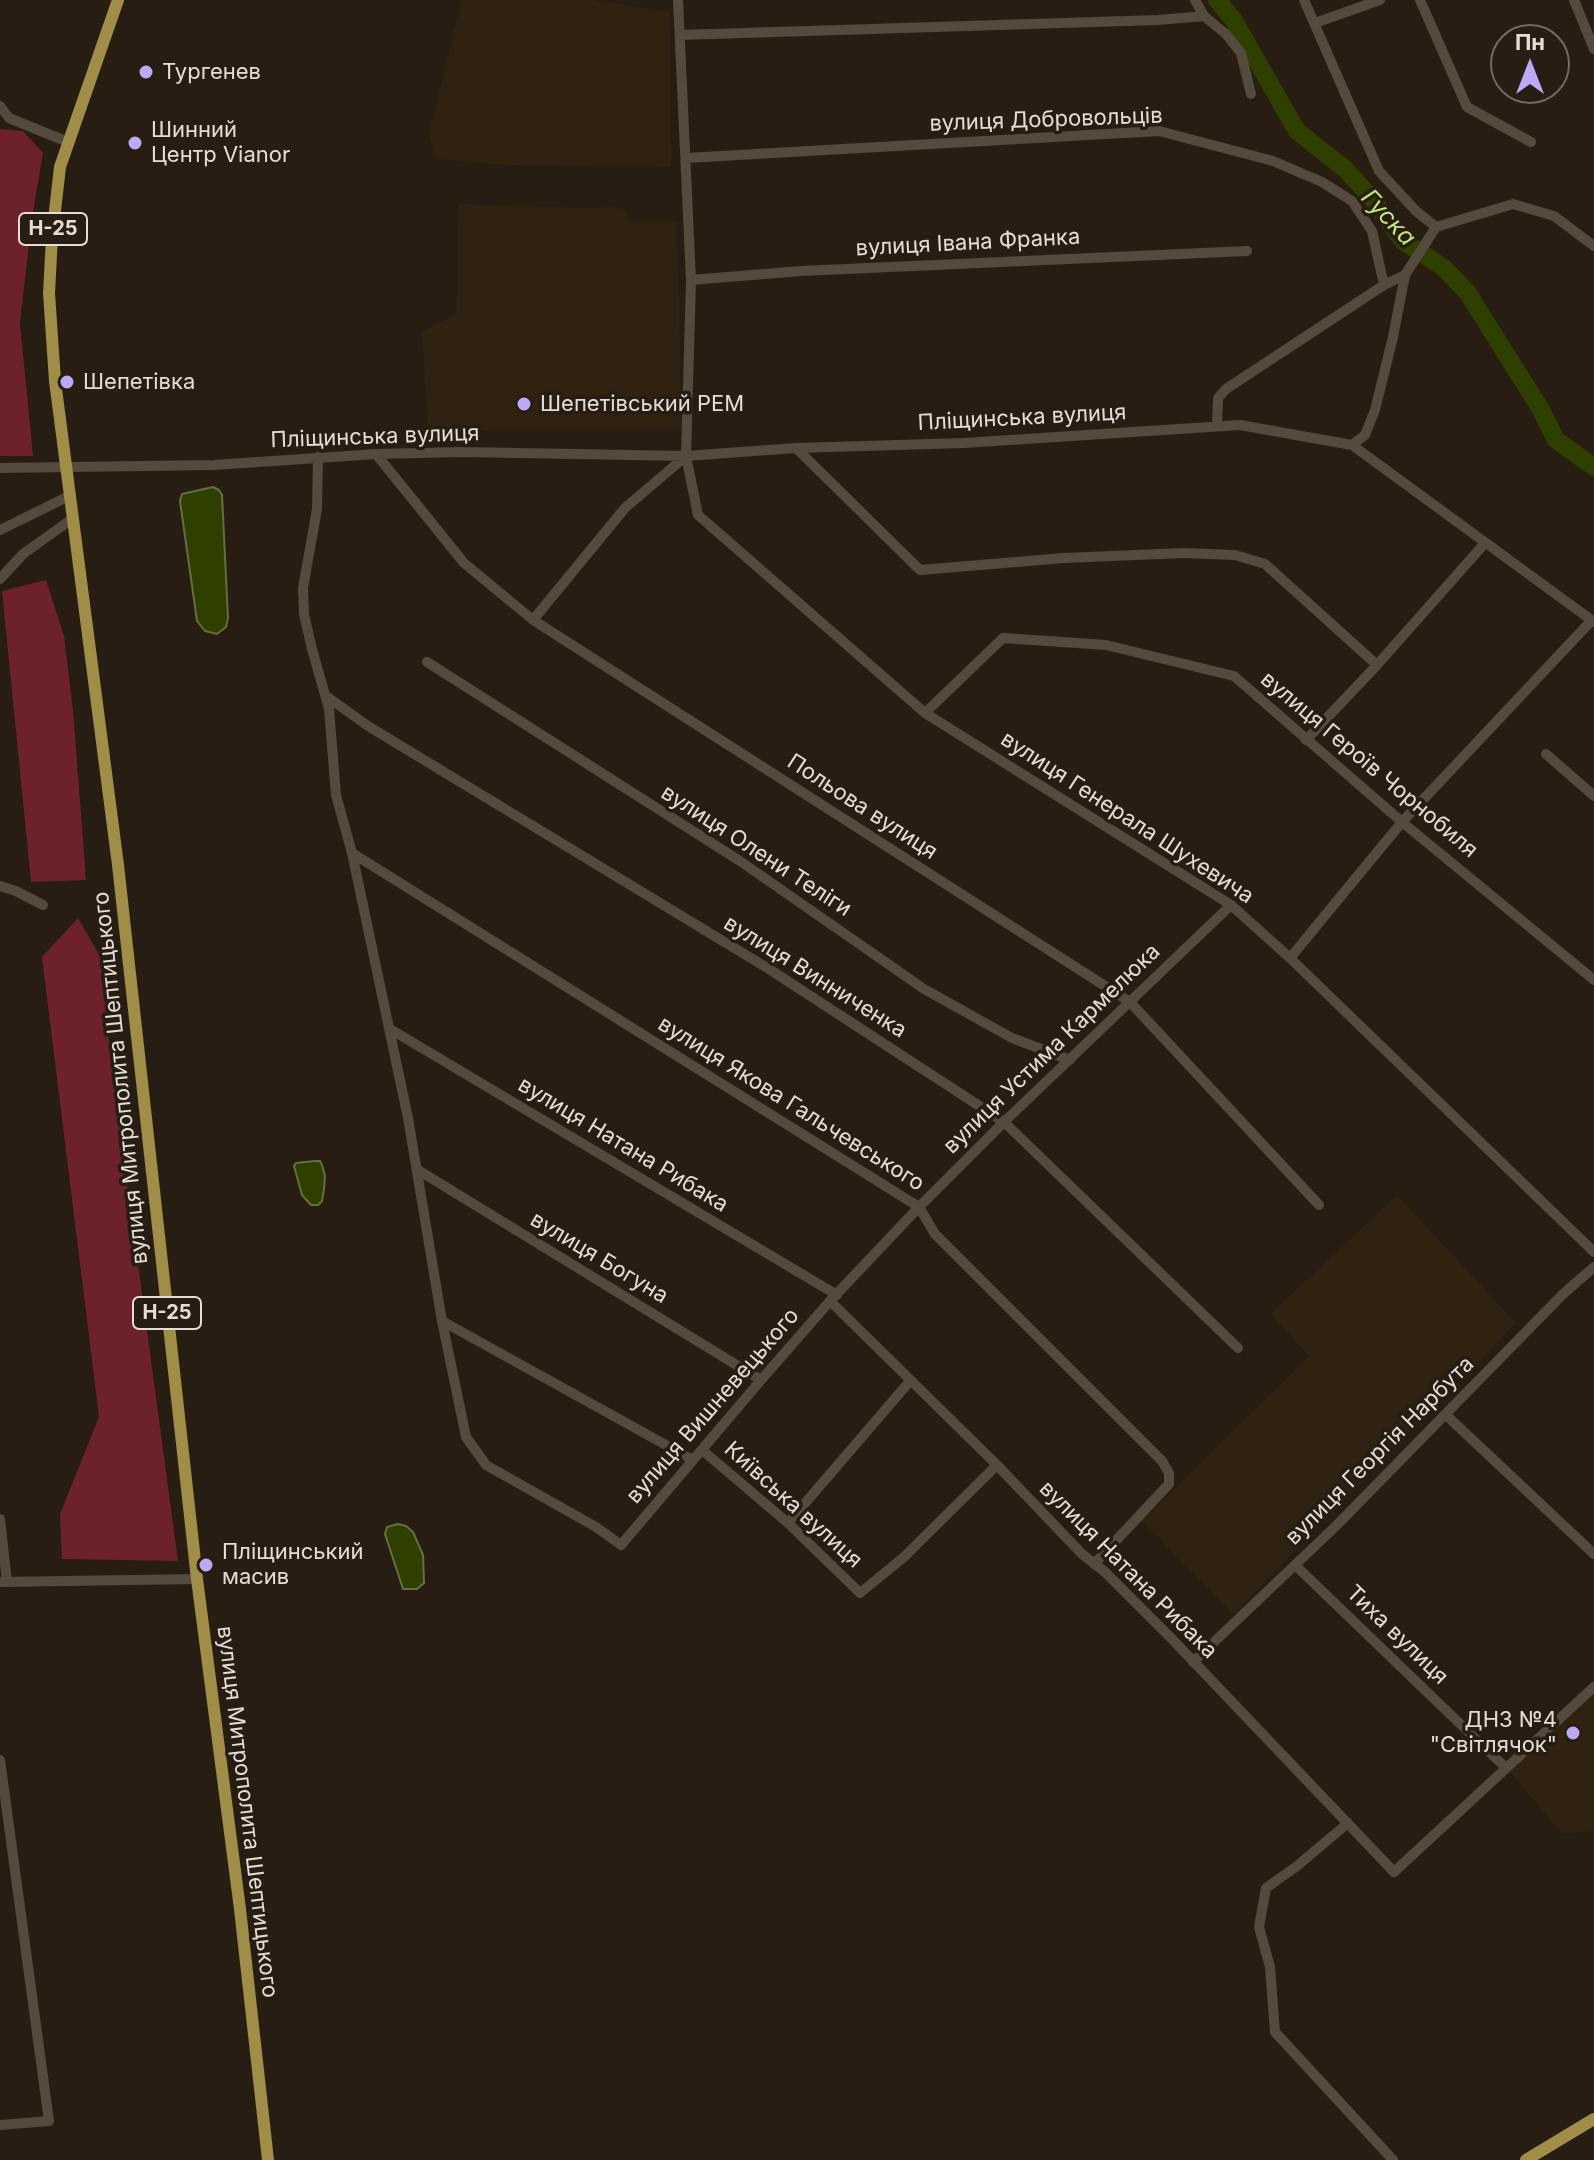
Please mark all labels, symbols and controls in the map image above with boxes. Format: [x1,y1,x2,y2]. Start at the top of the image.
north arrow [1490,24,1570,104]
text: Пн [1515,29,1545,55]
place label: Тургенев [162,59,261,85]
marker: Тургенев [137,63,155,81]
street label: вулиця Добровольців [929,103,1163,137]
place label: Шинний Центр Vianor [151,117,290,168]
marker: Шинний Центр Vianor [126,134,144,152]
water label: Гуска [1355,184,1421,252]
road number: Н-25 [19,213,87,245]
street label: вулиця Івана Франка [855,224,1081,262]
place label: Шепетівка [83,369,195,395]
marker: Шепетівка [58,373,76,391]
place label: Шепетівський РЕМ [540,391,744,417]
marker: Шепетівський РЕМ [515,395,533,413]
street label: Пліщинська вулиця [917,399,1127,437]
street label: Пліщинська вулиця [270,420,480,454]
street label: вулиця Героїв Чорнобиля [1255,666,1483,864]
street label: вулиця Генерала Шухевича [996,726,1258,910]
street label: Польова вулиця [782,749,942,865]
street label: вулиця Олени Теліги [656,780,856,922]
street label: вулиця Митрополита Шептицького [88,890,154,1266]
street label: вулиця Винниченка [719,910,911,1044]
street label: вулиця Устима Кармелюка [938,939,1166,1159]
street label: вулиця Якова Гальчевського [653,1011,929,1197]
street label: вулиця Натана Рибака [513,1072,733,1218]
street label: вулиця Богуна [525,1207,673,1309]
road number: Н-25 [133,1297,201,1329]
street label: вулиця Вишневецького [621,1303,805,1509]
street label: вулиця Георгія Нарбута [1280,1351,1480,1551]
street label: Київська вулиця [719,1436,867,1574]
street label: вулиця Натана Рибака [1034,1476,1222,1664]
place label: Пліщинський масив [222,1539,364,1590]
marker: Пліщинський масив [197,1556,215,1574]
street label: Тиха вулиця [1341,1580,1453,1690]
street label: вулиця Митрополита Шептицького [211,1624,283,2000]
place label: ДНЗ №4 "Світлячок" [1430,1707,1557,1758]
marker: ДНЗ №4 "Світлячок" [1564,1724,1582,1742]

